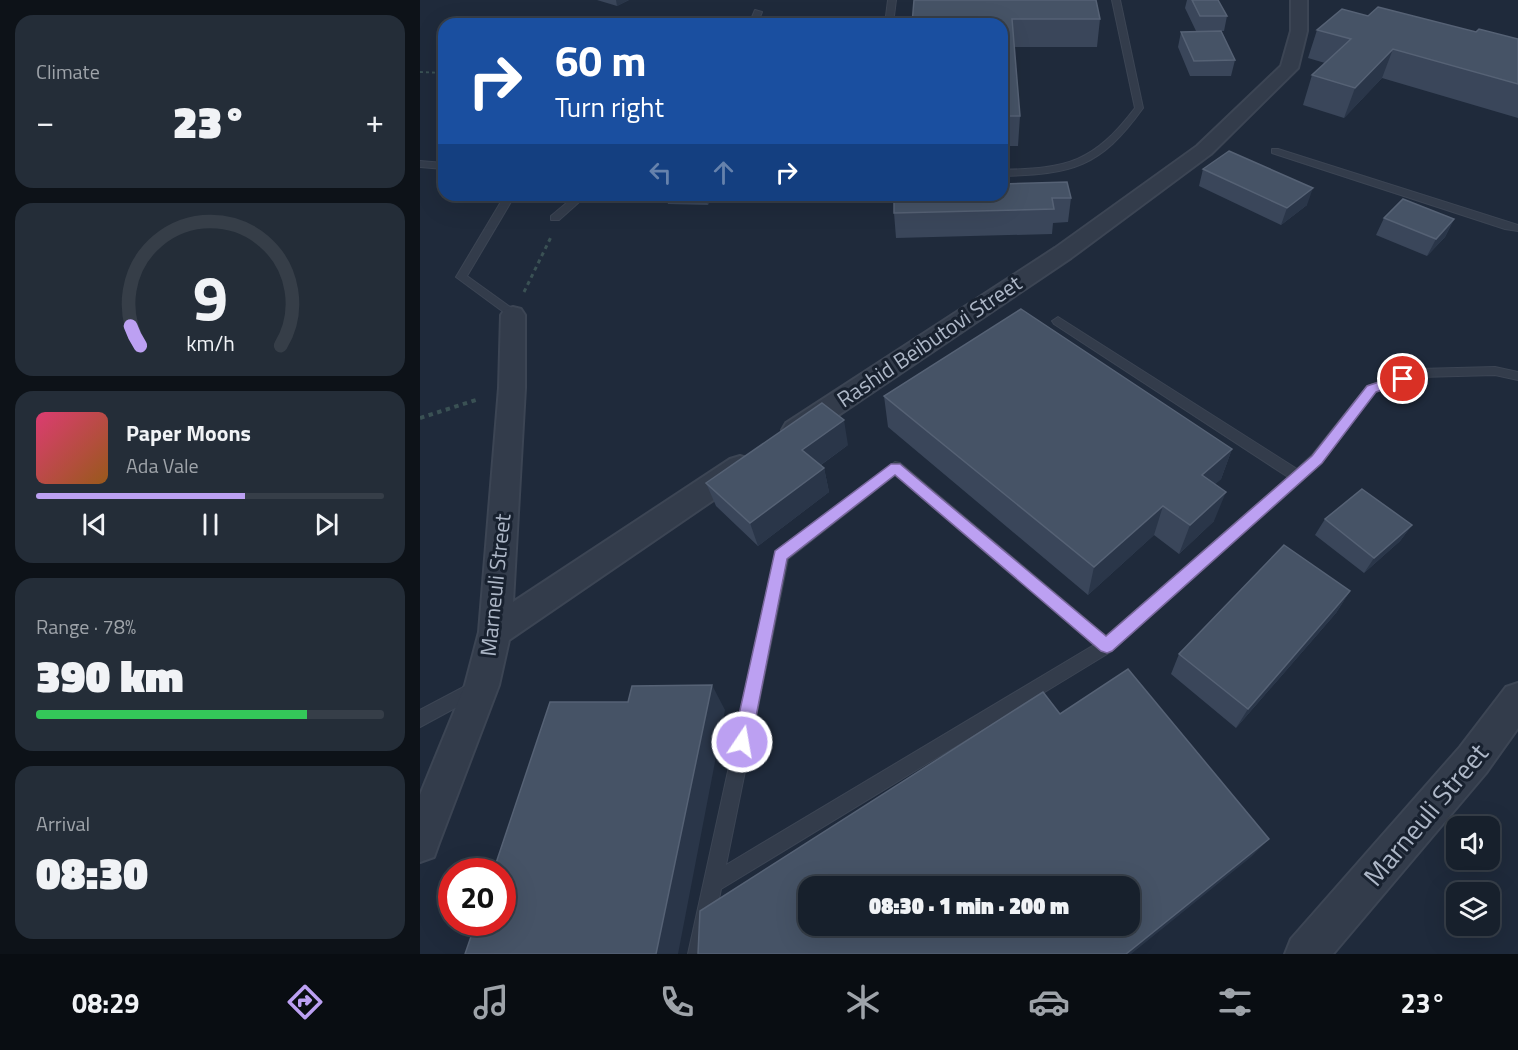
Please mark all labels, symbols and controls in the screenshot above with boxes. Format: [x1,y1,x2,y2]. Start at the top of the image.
text: 60 m [555,28,647,92]
icon: right [456,42,534,120]
text: Climate [36,56,100,87]
text: Turn right [555,86,664,127]
text: 23° [173,87,247,155]
text: − [36,96,54,146]
text: + [366,96,384,146]
icon: left [644,156,677,189]
icon: ahead [707,156,740,189]
icon: right [770,156,803,189]
text: 9 [193,249,227,344]
street label: Rashid Beibutovi Street [830,266,1029,416]
text: km/h [186,328,234,360]
pin [1377,353,1428,404]
icon: arrive [1386,362,1419,395]
text: Paper Moons [126,416,251,450]
text: Ada Vale [126,450,199,481]
icon: previous [78,508,111,541]
icon: pause [194,508,227,541]
icon: next [310,508,343,541]
street label: Marneuli Street [471,512,519,658]
text: Range · 78% [36,611,136,642]
text: 390 km [36,641,184,709]
position arrow [710,710,774,774]
street label: Marneuli Street [1353,733,1498,894]
text: Arrival [36,808,90,839]
map controls [1446,816,1500,936]
button: sound [1446,816,1500,870]
text: 08:30 [36,838,148,906]
speed limit sign: 20 [438,858,516,936]
button: layers [1446,882,1500,936]
text: 08:30 · 1 min · 200 m [869,889,1069,923]
icon: directions [284,981,326,1023]
icon: music [470,981,512,1023]
icon: phone [656,981,698,1023]
icon: climate [842,981,884,1023]
icon: car [1028,981,1070,1023]
icon: filters [1214,981,1256,1023]
text: 08:29 [72,982,139,1023]
text: 23° [1400,982,1446,1023]

